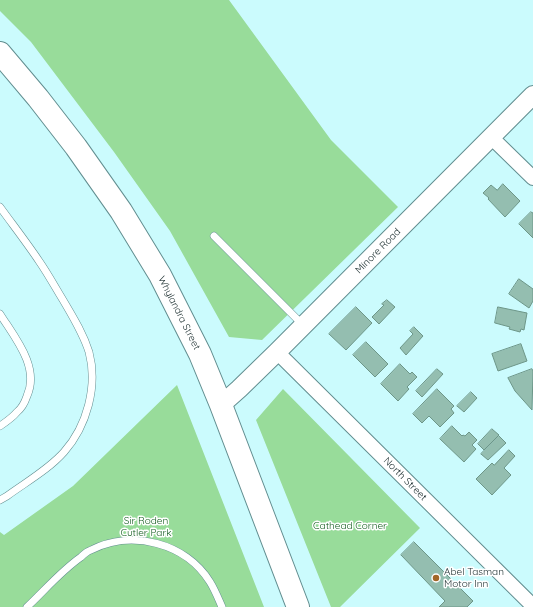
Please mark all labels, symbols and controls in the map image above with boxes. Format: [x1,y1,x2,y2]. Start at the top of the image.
street label: Minore Road [353,226,403,276]
street label: Whylandra Street [155,274,203,352]
street label: North Street [381,455,429,503]
park label: Sir Roden Cutler Park [120,515,172,538]
park label: Cathead Corner [313,520,387,532]
place label: Abel Tasman Motor Inn [444,566,504,590]
marker: Abel Tasman Motor Inn [431,573,441,583]

